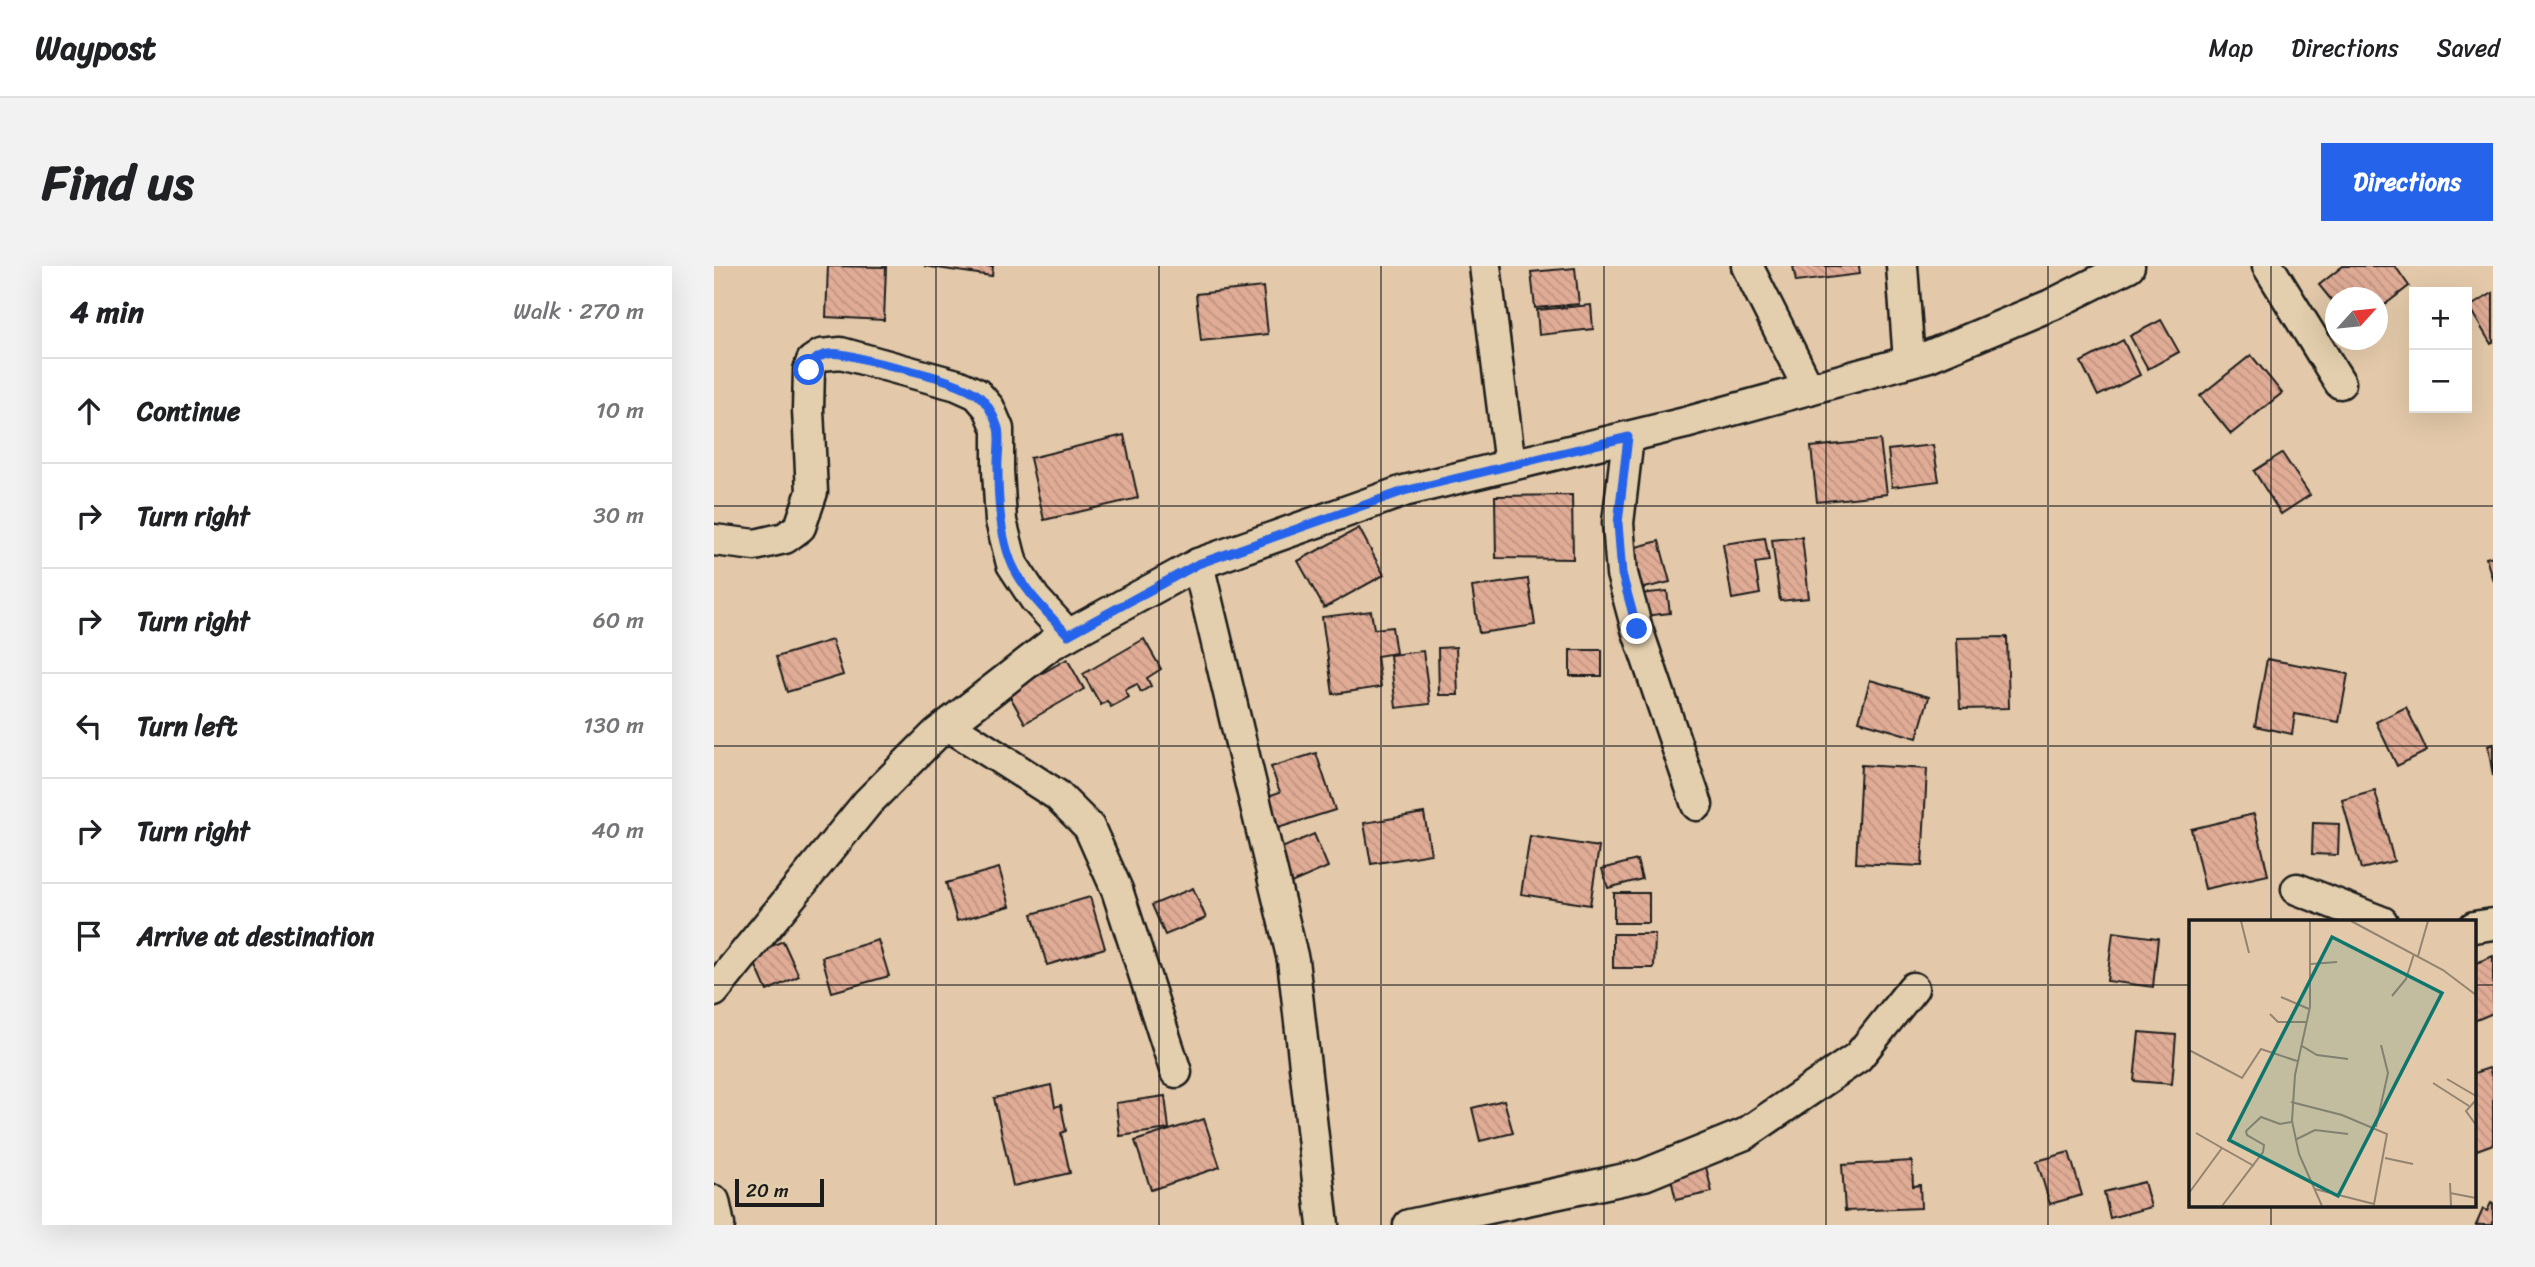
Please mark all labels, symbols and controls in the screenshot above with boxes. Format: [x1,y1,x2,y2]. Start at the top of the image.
text: Waypost [35,19,156,77]
text: Map [2209,27,2253,69]
text: Directions [2291,27,2399,69]
text: Saved [2437,27,2500,69]
text: Find us [42,139,194,226]
button: Directions [2321,143,2493,221]
text: 4 min [70,285,144,339]
north arrow [2325,287,2388,350]
map controls [2409,287,2472,413]
button: + [2409,287,2472,350]
text: Walk · 270 m [513,291,644,332]
button: − [2409,350,2472,413]
route start [793,354,824,385]
text: Continue [137,388,240,434]
text: 10 m [596,390,644,431]
icon: ahead [70,392,108,430]
text: Turn right [137,493,250,539]
text: 30 m [593,495,644,536]
icon: right [70,497,108,535]
text: Turn right [137,598,250,644]
text: 60 m [593,600,644,641]
icon: right [70,602,108,640]
route end [1621,613,1652,644]
text: Turn left [137,703,237,749]
text: 130 m [583,705,644,746]
icon: left [70,707,108,745]
text: Turn right [137,808,250,854]
text: 40 m [591,810,644,851]
icon: right [70,812,108,850]
text: Arrive at destination [137,913,374,959]
icon: arrive [70,917,108,955]
inset map [2189,920,2476,1208]
text: 20 m [746,1174,789,1207]
scale bar [735,1176,824,1208]

